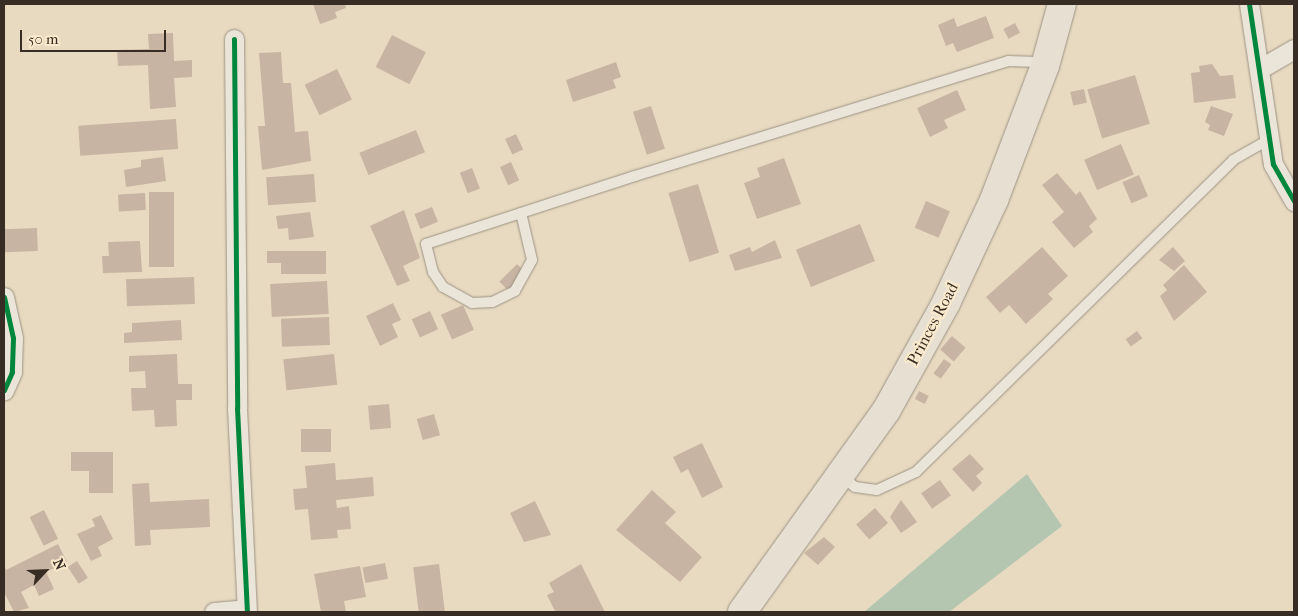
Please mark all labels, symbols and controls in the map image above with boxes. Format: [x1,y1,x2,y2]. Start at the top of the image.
scale bar [22,20,169,52]
text: 50 m [28,30,58,48]
street label: Princes Road [903,280,963,368]
north arrow [20,546,70,596]
text: N [49,556,69,573]

